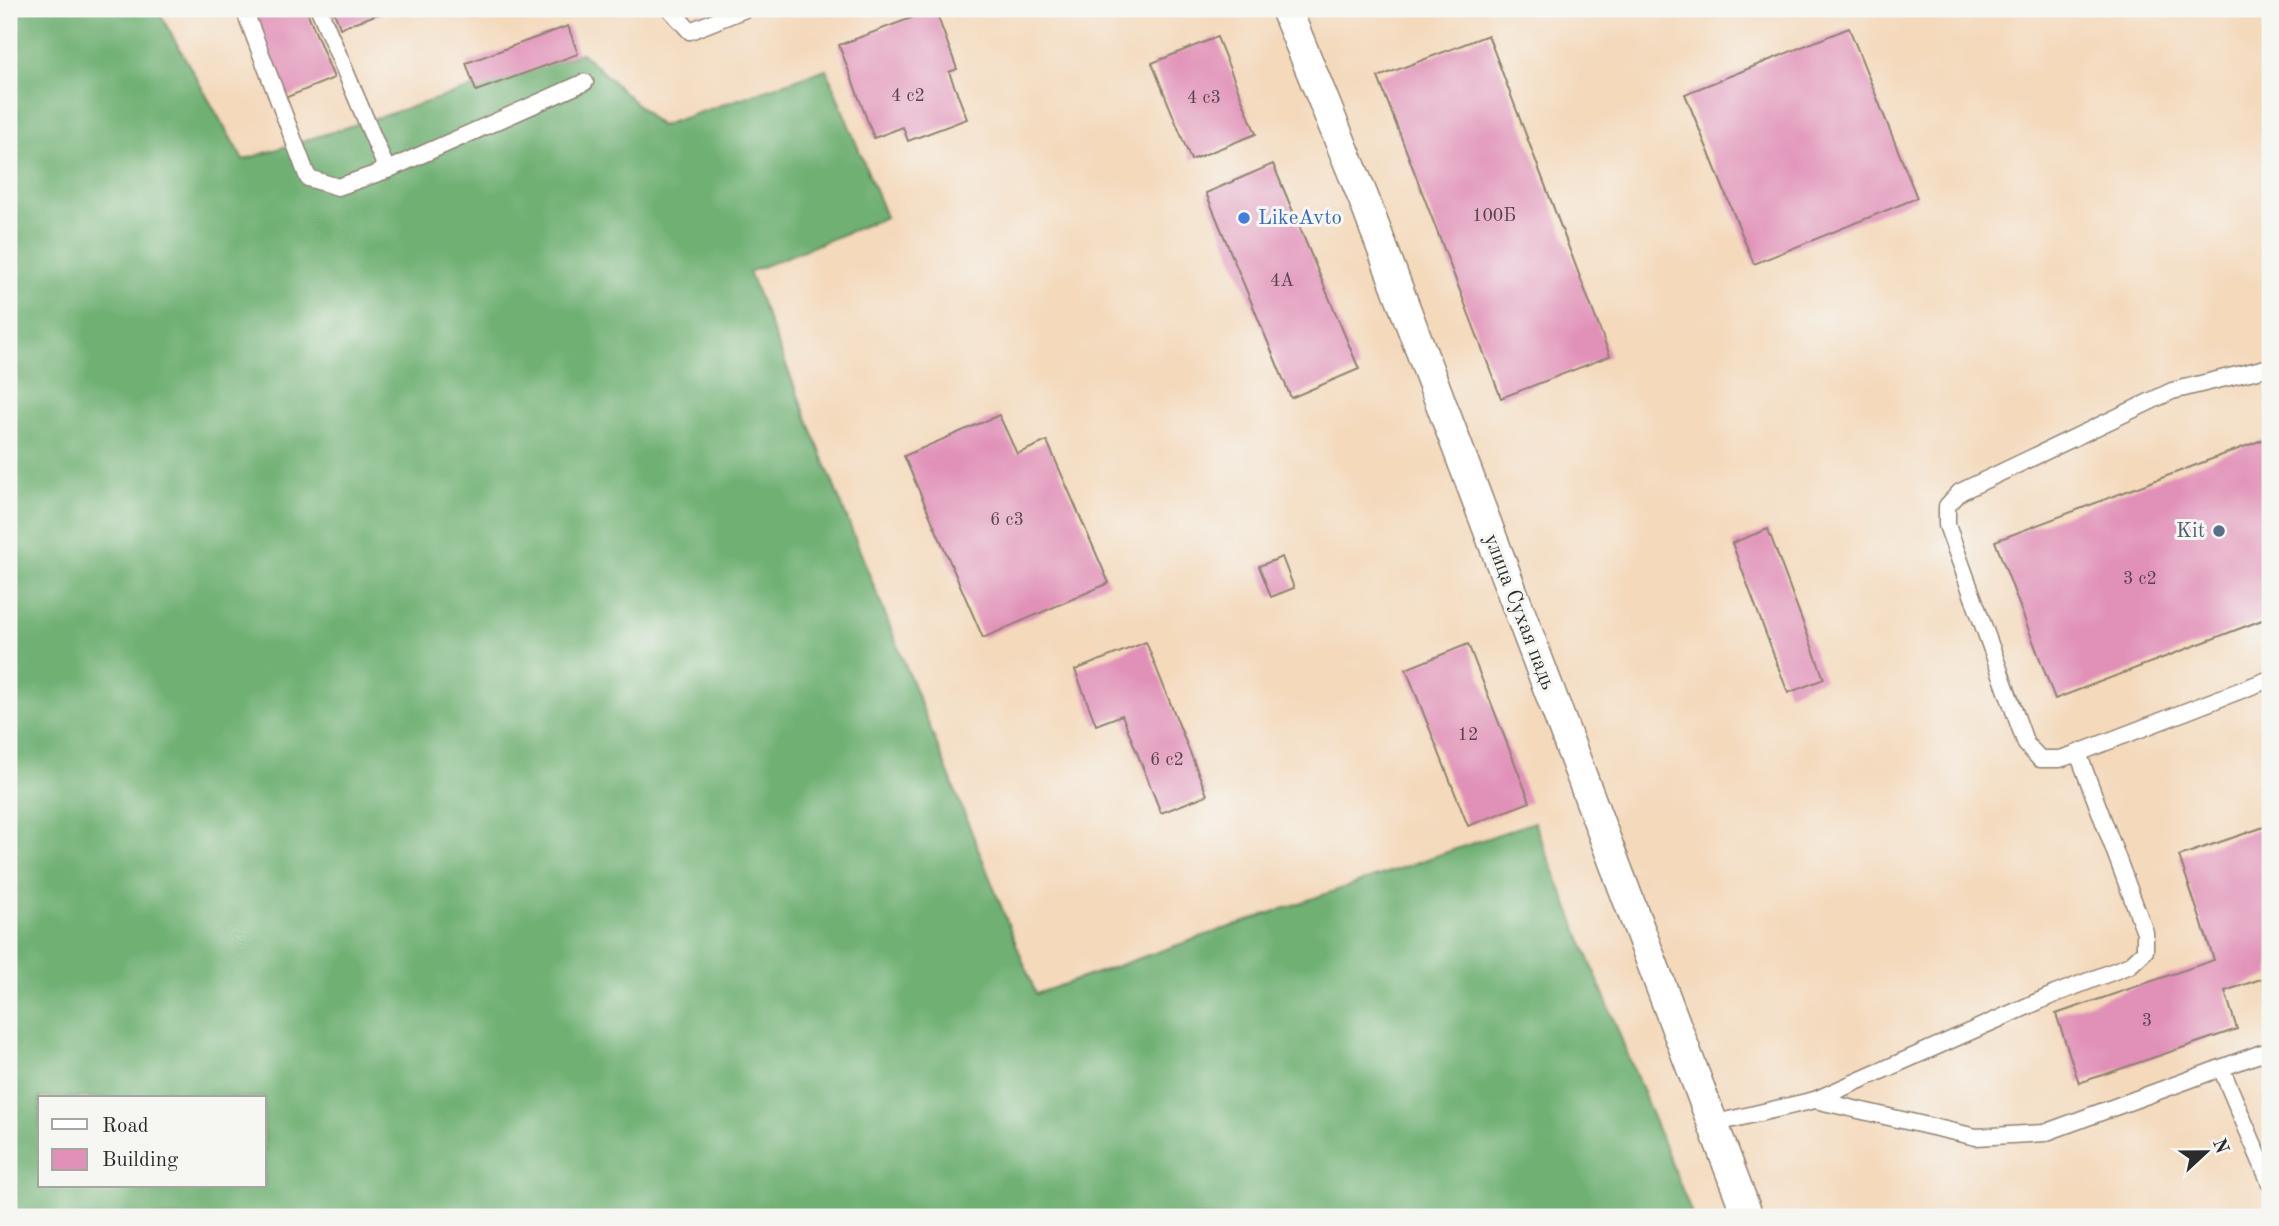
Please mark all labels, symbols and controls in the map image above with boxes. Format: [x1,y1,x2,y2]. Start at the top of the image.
house number: 4 с2 [891,87,925,105]
house number: 4 с3 [1187,89,1221,107]
house number: 100Б [1472,207,1516,225]
place label: LikeAvto [1258,208,1342,229]
marker: LikeAvto [1236,210,1252,226]
house number: 4А [1270,272,1294,290]
house number: 6 с3 [990,511,1024,529]
place label: Kit [2176,521,2205,542]
marker: Kit [2211,523,2227,539]
street label: улица Сухая падь [1480,531,1558,693]
house number: 3 с2 [2123,570,2157,588]
house number: 12 [1458,726,1478,744]
house number: 6 с2 [1150,751,1184,769]
house number: 3 [2142,1012,2152,1030]
legend [38,1096,266,1188]
text: Road [102,1116,149,1137]
north arrow [2170,1118,2240,1188]
text: N [2208,1136,2231,1157]
text: Building [102,1150,179,1171]

